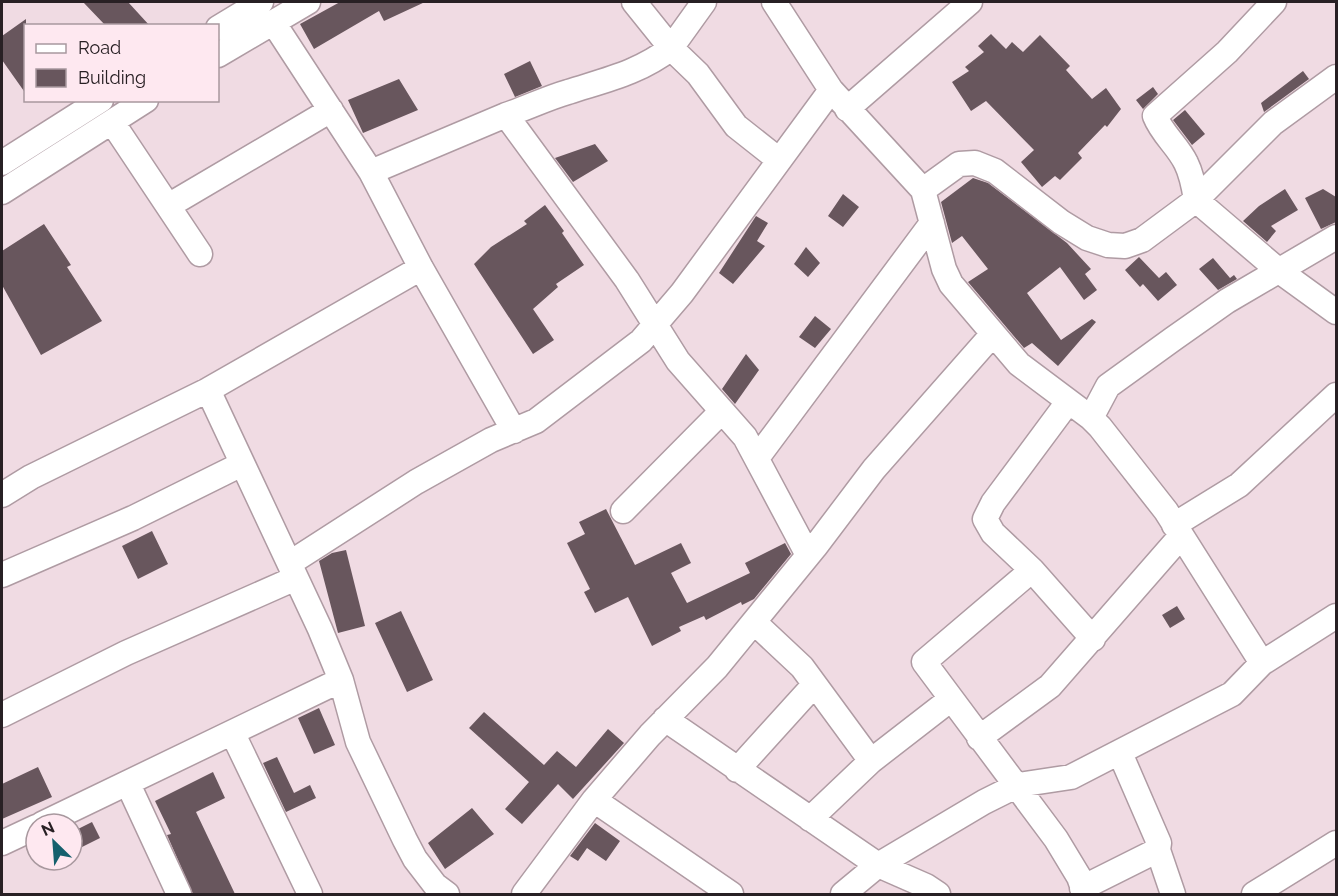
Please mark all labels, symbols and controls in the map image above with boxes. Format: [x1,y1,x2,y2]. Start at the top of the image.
legend [24,24,219,102]
text: Road [78,37,121,58]
text: Building [78,67,146,88]
north arrow [24,812,84,872]
text: N [38,818,57,840]

